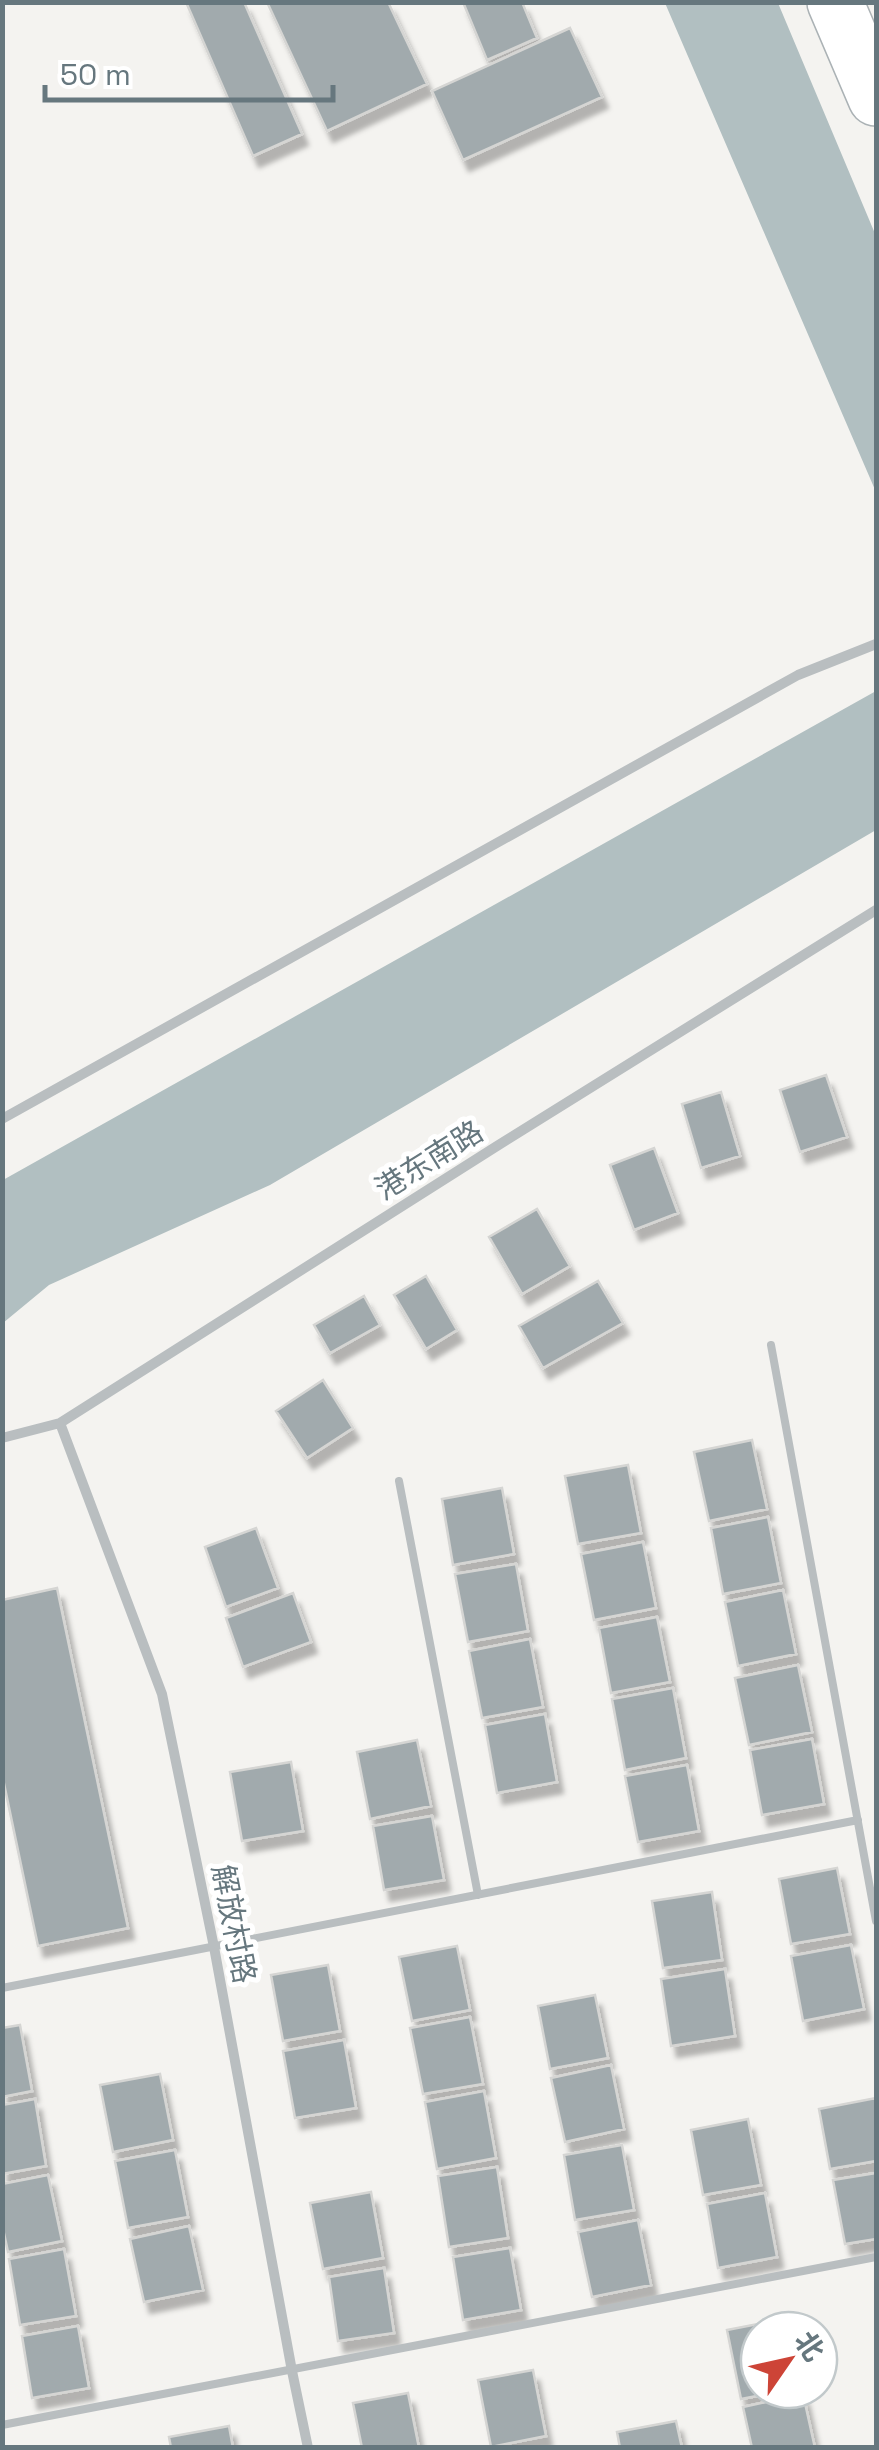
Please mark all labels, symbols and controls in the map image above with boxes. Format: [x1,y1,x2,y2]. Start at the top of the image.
scale bar [45,40,332,102]
text: 50 m [60,55,131,94]
street label: 港东南路 [368,1112,490,1208]
street label: 解放村路 [203,1861,265,1987]
north arrow [739,2310,839,2410]
text: 北 [787,2324,832,2368]

